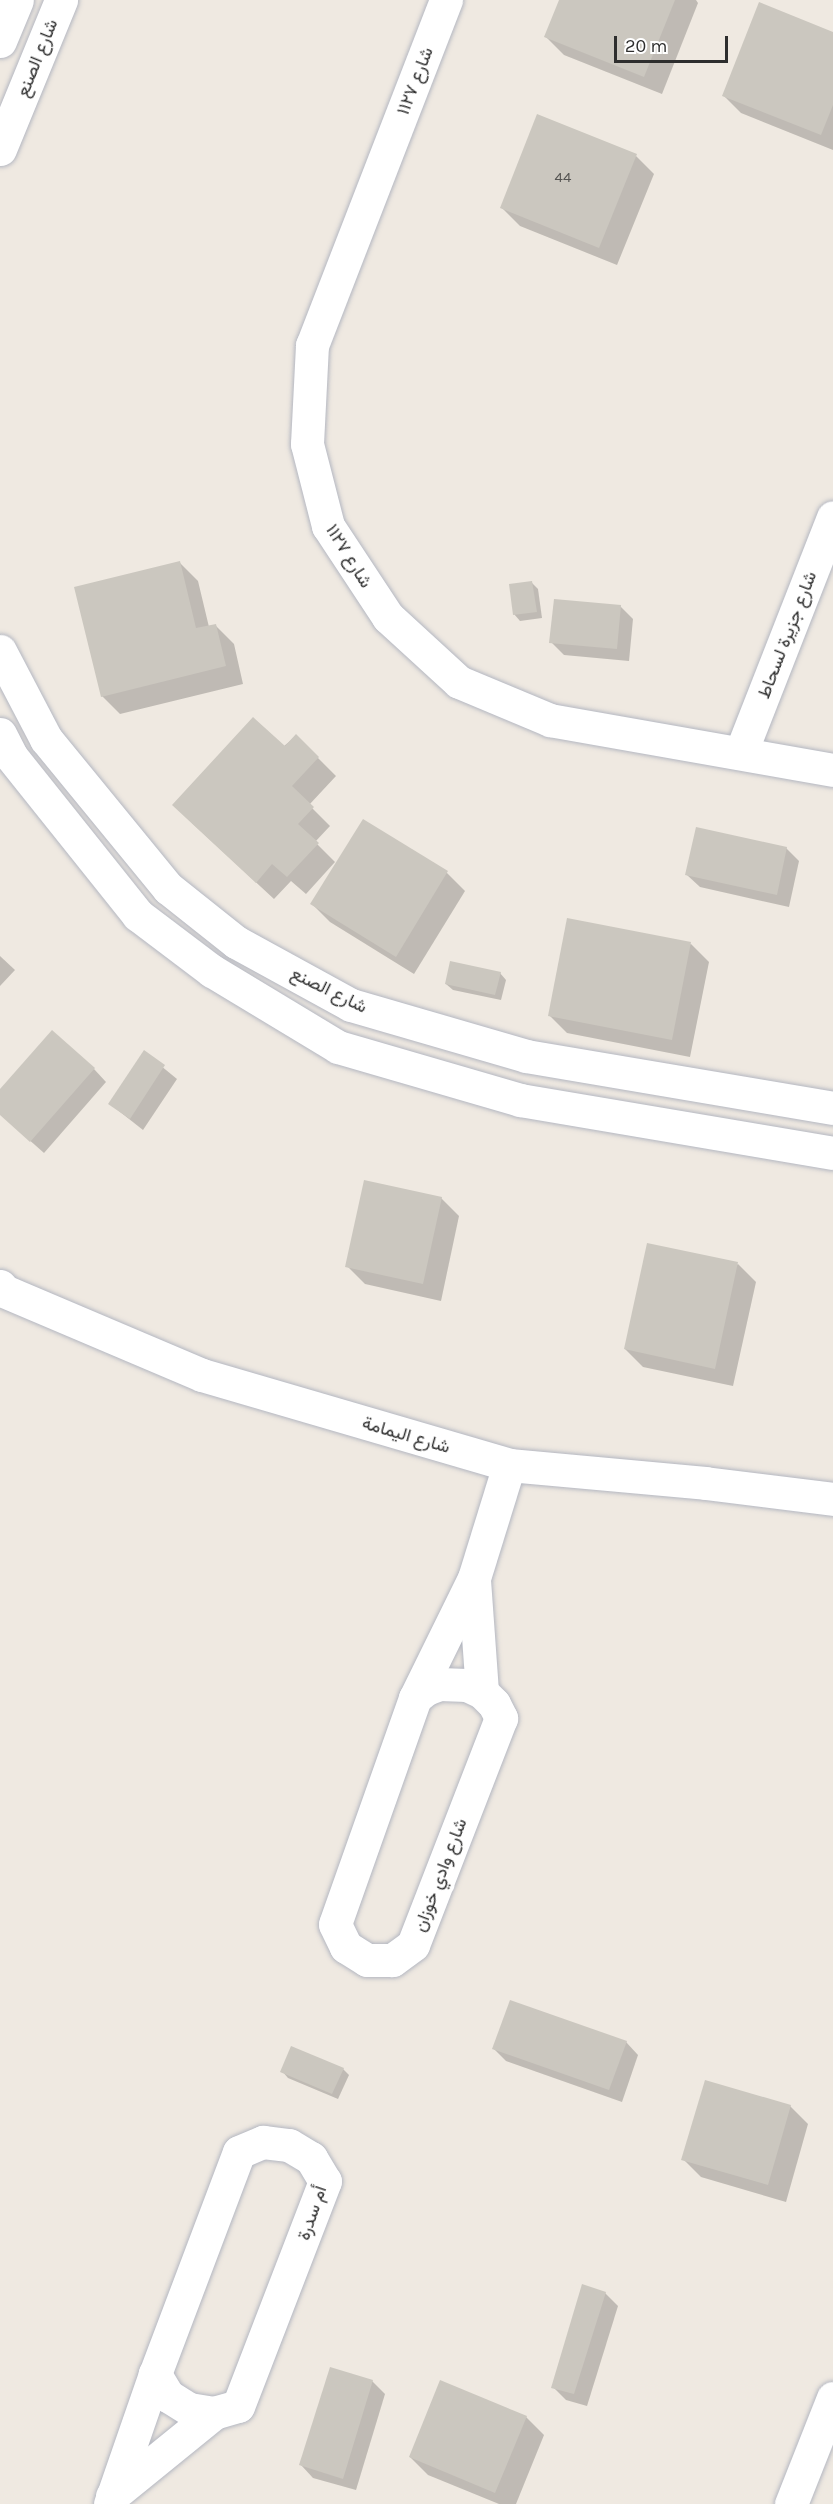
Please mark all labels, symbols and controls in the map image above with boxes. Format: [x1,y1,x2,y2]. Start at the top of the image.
street label: شارع الصنع [12,16,62,100]
scale bar [617,24,731,62]
text: 20 m [625,35,667,57]
street label: شارع ١١٢٧ [392,44,438,118]
house number: 44 [555,169,571,187]
street label: شارع ١١٢٧ [321,520,377,592]
street label: شارع جزيرة لسحاط [753,568,821,702]
street label: شارع الصنع [287,962,371,1018]
street label: شارع اليمامة [360,1412,452,1458]
street label: شارع وادي خوزان [408,1815,472,1935]
street label: أم سدرة [293,2183,331,2243]

